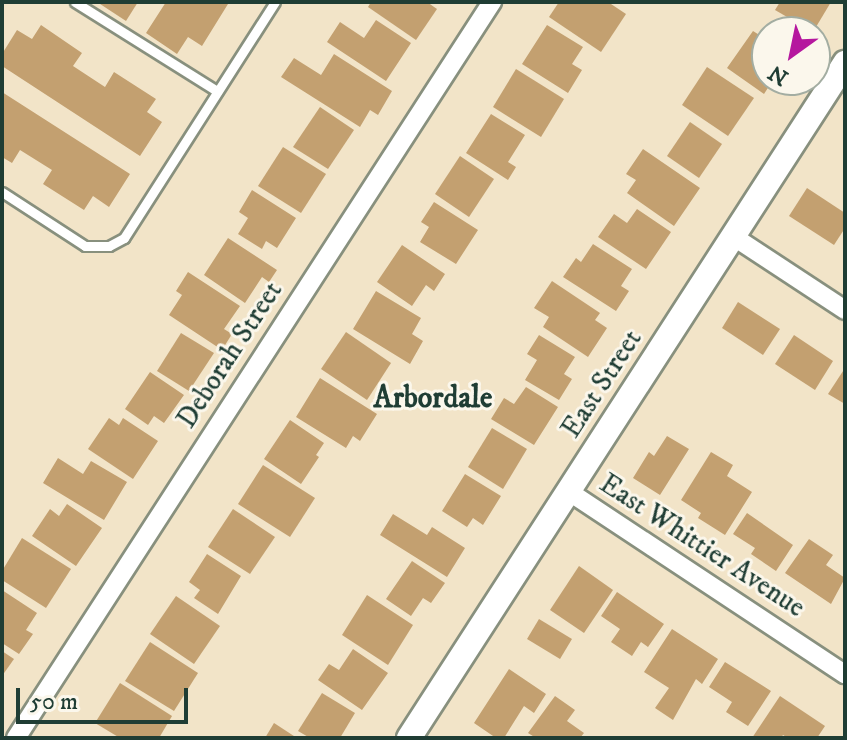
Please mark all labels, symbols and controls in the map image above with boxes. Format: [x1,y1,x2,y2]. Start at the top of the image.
north arrow [751,16,831,96]
text: N [764,59,794,91]
street label: Deborah Street [170,275,290,435]
street label: East Street [555,324,649,444]
district label: Arbordale [374,381,492,417]
street label: East Whittier Avenue [593,467,811,625]
scale bar [20,672,192,722]
text: 50 m [30,687,78,717]

